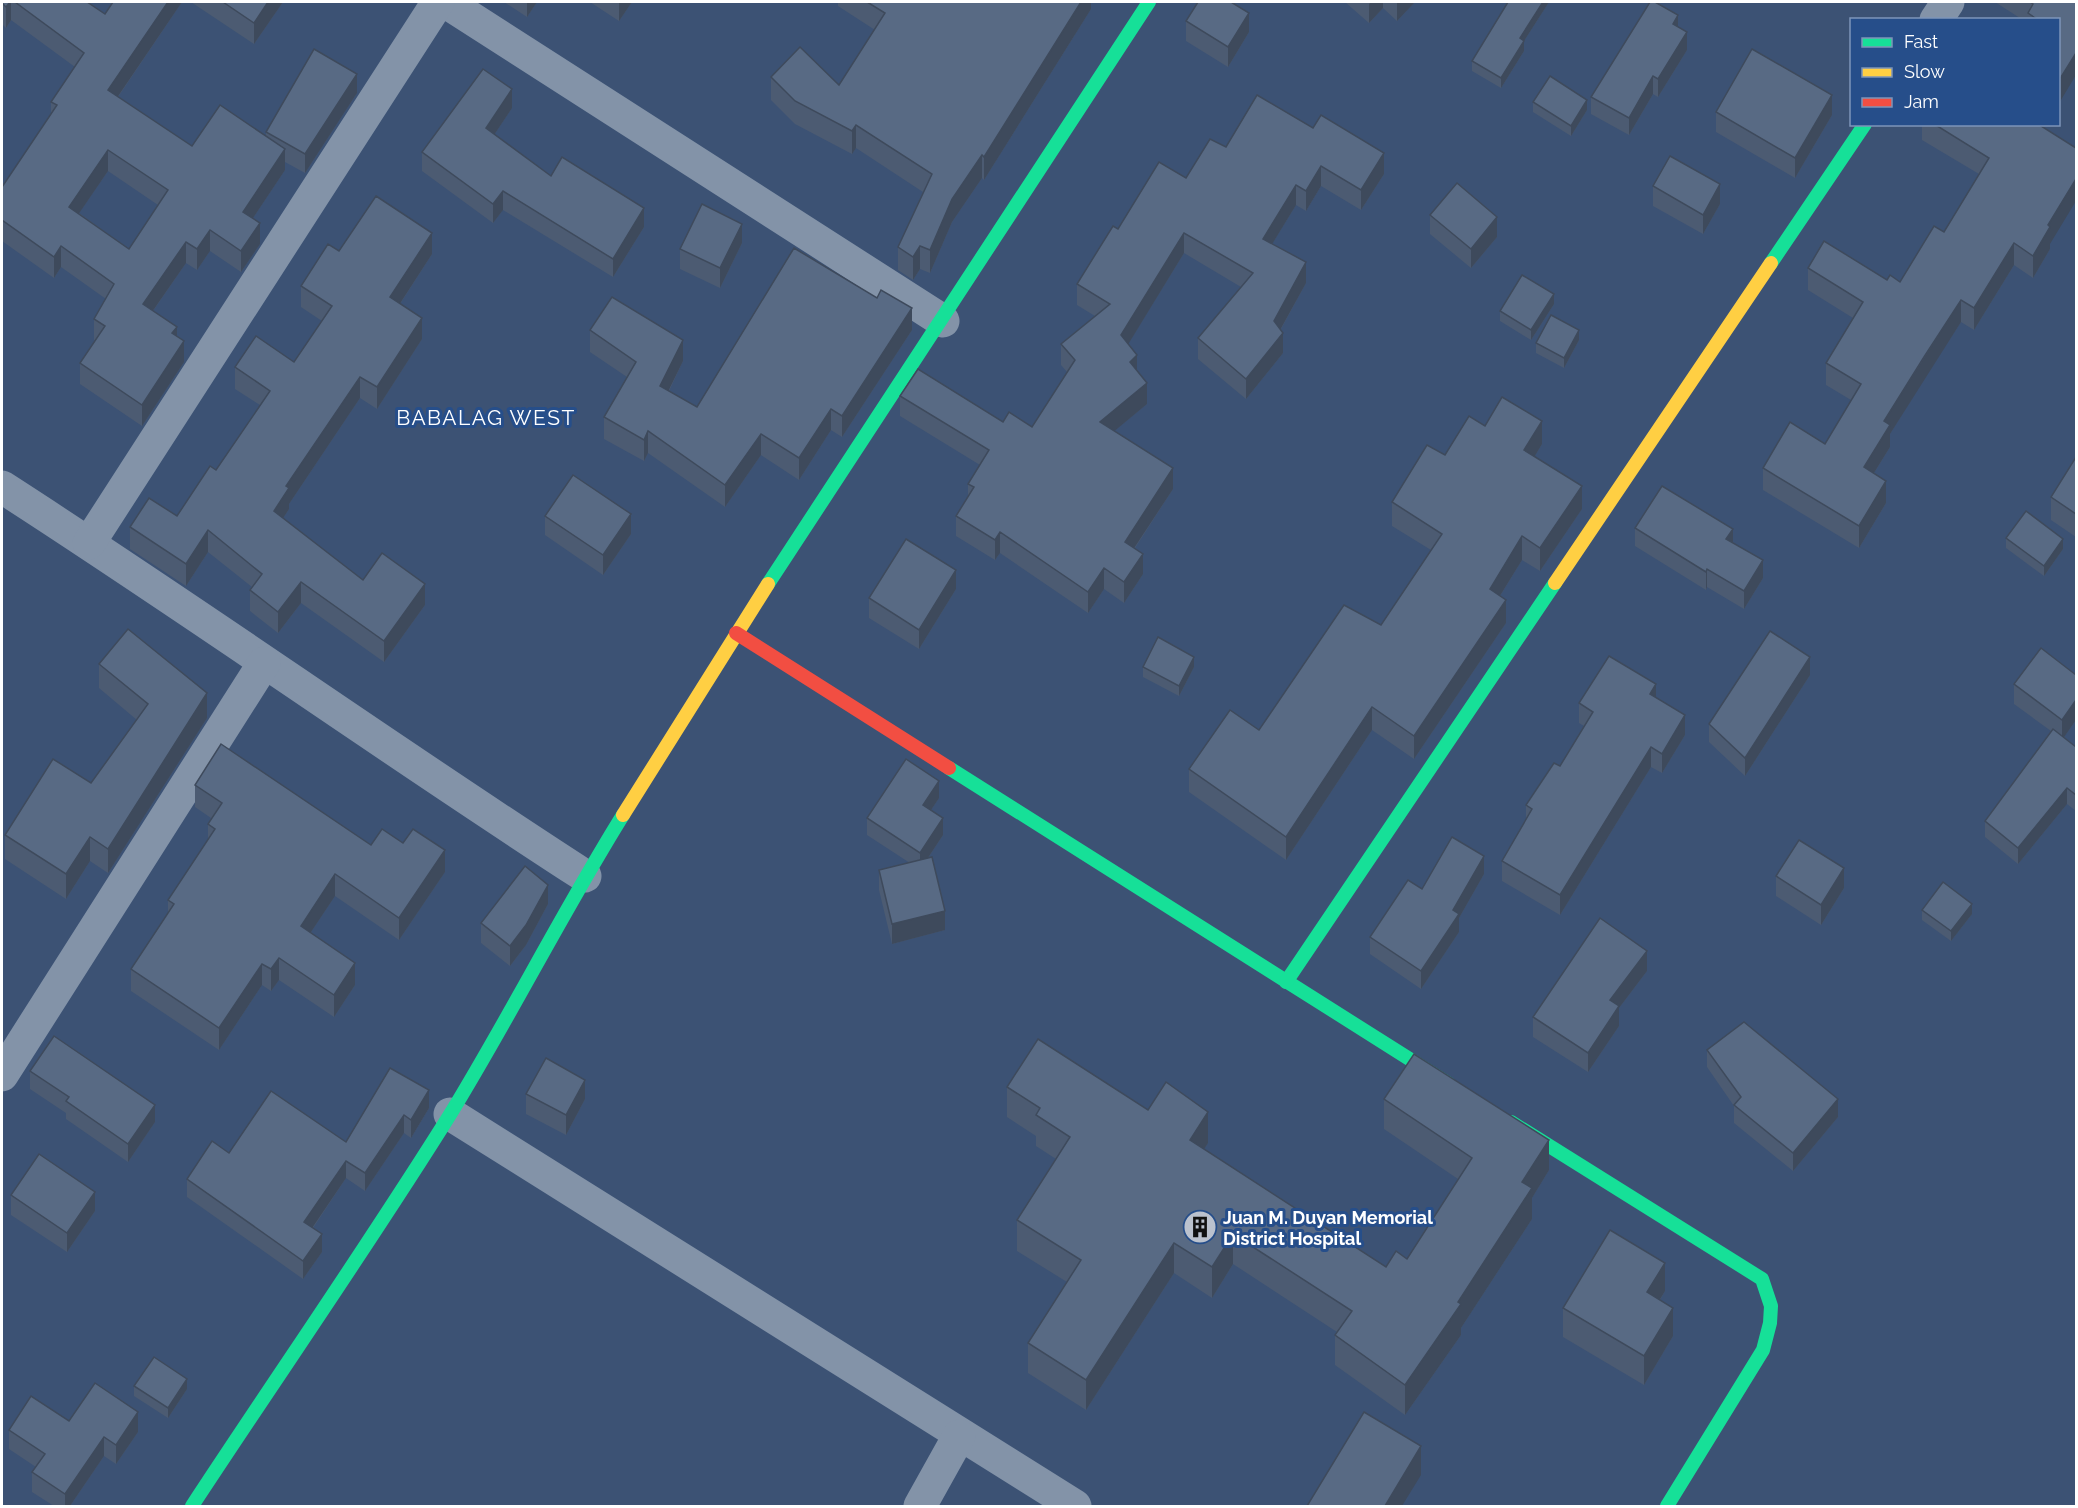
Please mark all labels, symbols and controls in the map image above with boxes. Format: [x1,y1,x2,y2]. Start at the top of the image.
legend [1850,18,2060,126]
text: Fast [1904,31,1938,52]
text: Slow [1904,61,1945,82]
text: Jam [1904,91,1939,112]
district label: BABALAG WEST [396,405,576,430]
place label: Juan M. Duyan Memorial District Hospital [1223,1207,1433,1249]
building icon: Juan M. Duyan Memorial District Hospital [1182,1209,1218,1245]

